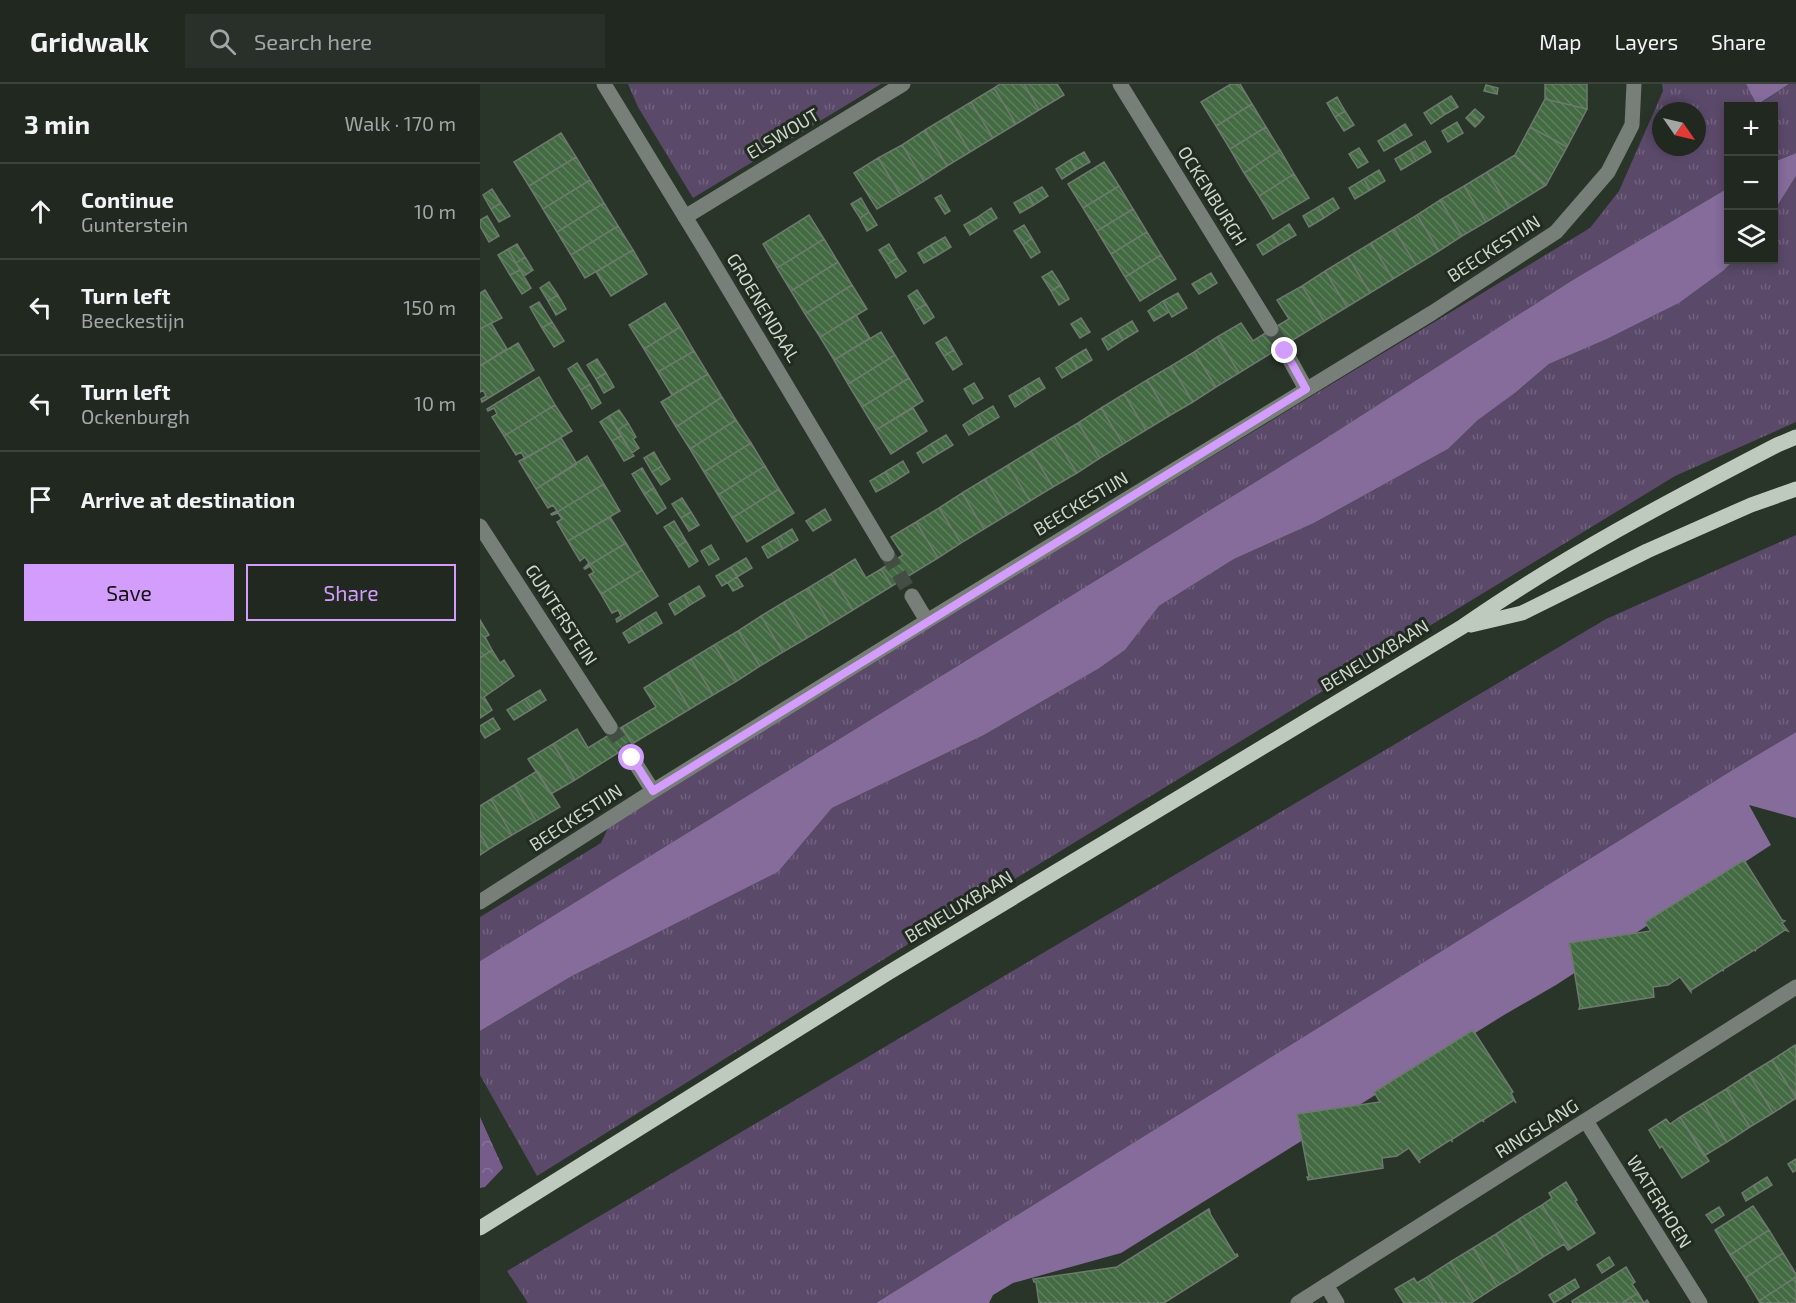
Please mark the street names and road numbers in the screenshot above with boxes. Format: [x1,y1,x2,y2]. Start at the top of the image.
street label: ELSWOUT [742,103,823,163]
street label: OCKENBURGH [1174,142,1252,249]
street label: BEECKESTIJN [1443,210,1544,286]
street label: GROENENDAAL [723,249,805,366]
street label: BEECKESTIJN [1029,466,1132,540]
street label: GUNTERSTEIN [521,560,603,669]
street label: BENELUXBAAN [1316,614,1433,696]
street label: BEECKESTIJN [525,779,626,855]
street label: BENELUXBAAN [900,865,1017,947]
street label: RINGSLANG [1491,1094,1582,1162]
street label: WATERHOEN [1623,1151,1697,1252]

